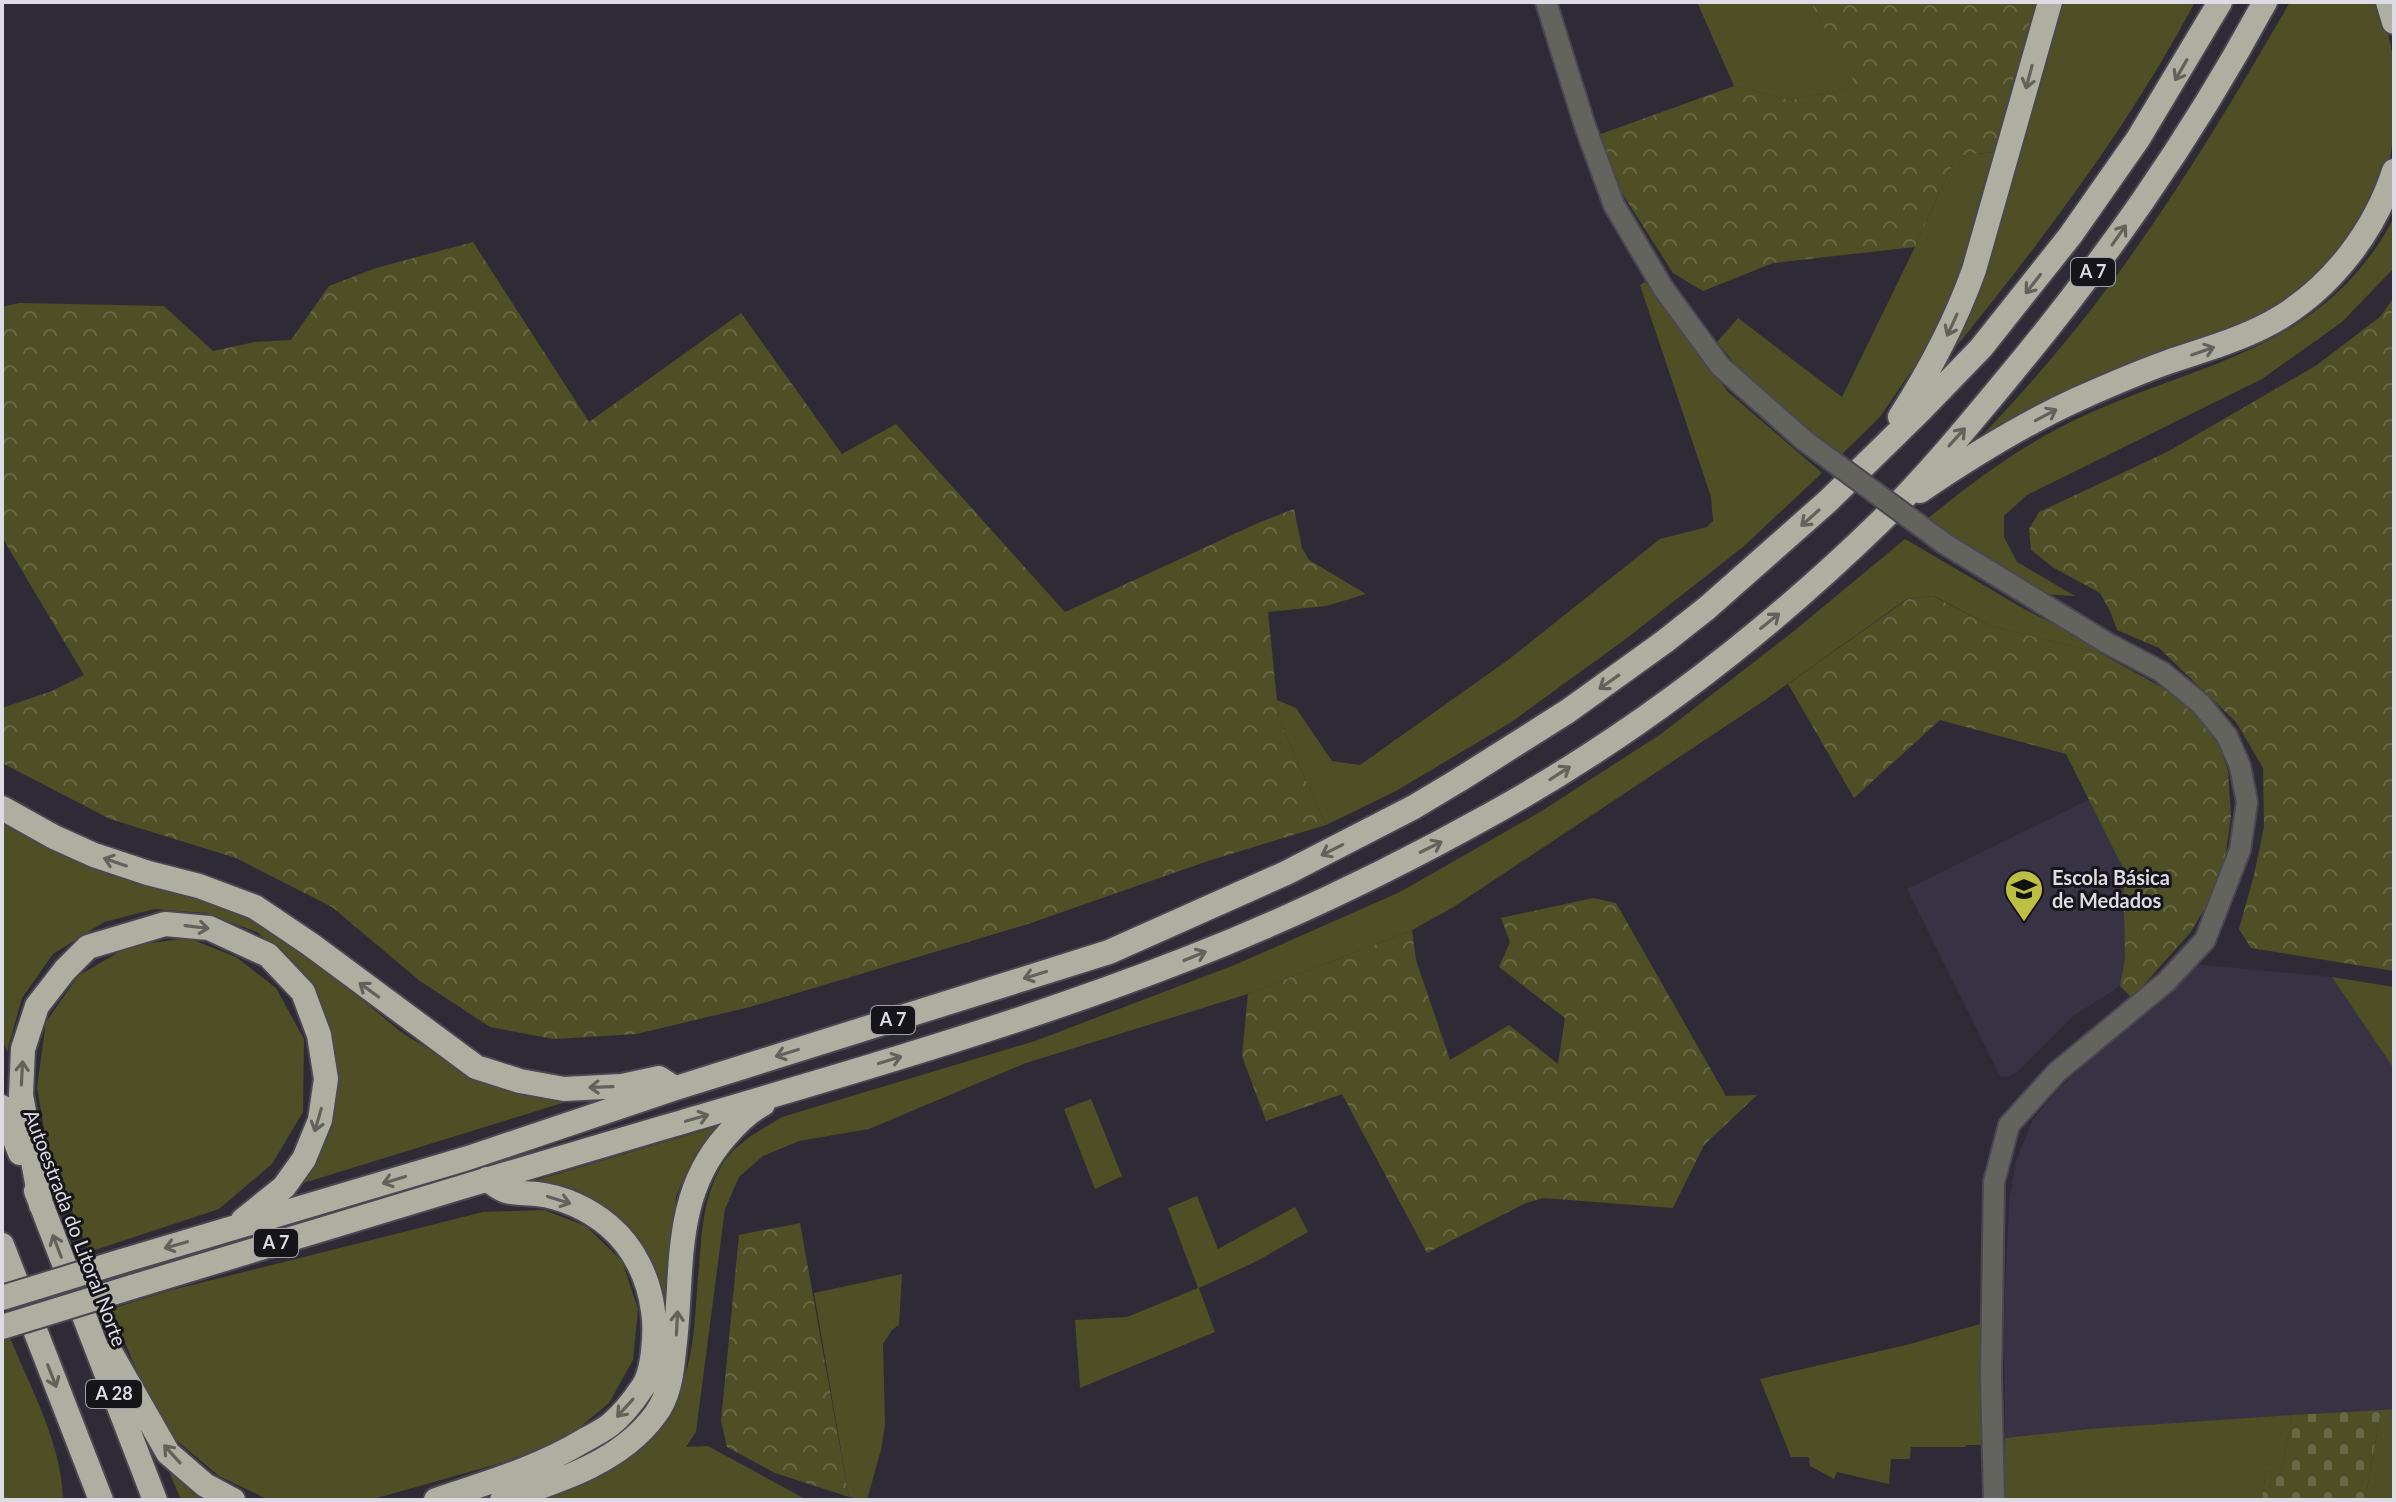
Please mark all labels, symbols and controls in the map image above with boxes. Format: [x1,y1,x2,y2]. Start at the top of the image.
one-way arrow [2173,58,2189,81]
one-way arrow [2021,64,2036,90]
one-way arrow [2111,224,2128,246]
road number: A 7 [2071,258,2115,286]
one-way arrow [2025,272,2042,294]
one-way arrow [1944,313,1959,337]
one-way arrow [2190,342,2215,357]
one-way arrow [2034,407,2058,422]
one-way arrow [1947,428,1965,448]
one-way arrow [1800,508,1821,527]
one-way arrow [1759,612,1780,630]
one-way arrow [1598,674,1620,690]
one-way arrow [1548,765,1570,782]
one-way arrow [1419,839,1443,854]
one-way arrow [1320,843,1344,858]
one-way arrow [103,853,128,868]
place label: Escola Básica de Medados [2052,865,2170,912]
school or university icon: Escola Básica de Medados [2003,868,2045,923]
one-way arrow [184,920,210,935]
one-way arrow [1182,948,1207,962]
one-way arrow [1022,968,1048,983]
one-way arrow [359,981,380,998]
road number: A 7 [871,1006,915,1034]
one-way arrow [774,1046,800,1061]
one-way arrow [877,1052,902,1066]
one-way arrow [15,1060,30,1087]
one-way arrow [588,1080,615,1095]
street label: Autoestrada do Litoral Norte [20,1106,132,1350]
one-way arrow [310,1107,325,1133]
one-way arrow [683,1110,709,1125]
one-way arrow [381,1173,407,1188]
one-way arrow [546,1194,571,1208]
road number: A 7 [254,1229,298,1257]
one-way arrow [49,1234,63,1259]
one-way arrow [163,1238,189,1253]
one-way arrow [670,1310,685,1337]
one-way arrow [46,1363,60,1388]
road number: A 28 [86,1380,142,1408]
one-way arrow [616,1397,634,1417]
one-way arrow [162,1444,181,1464]

